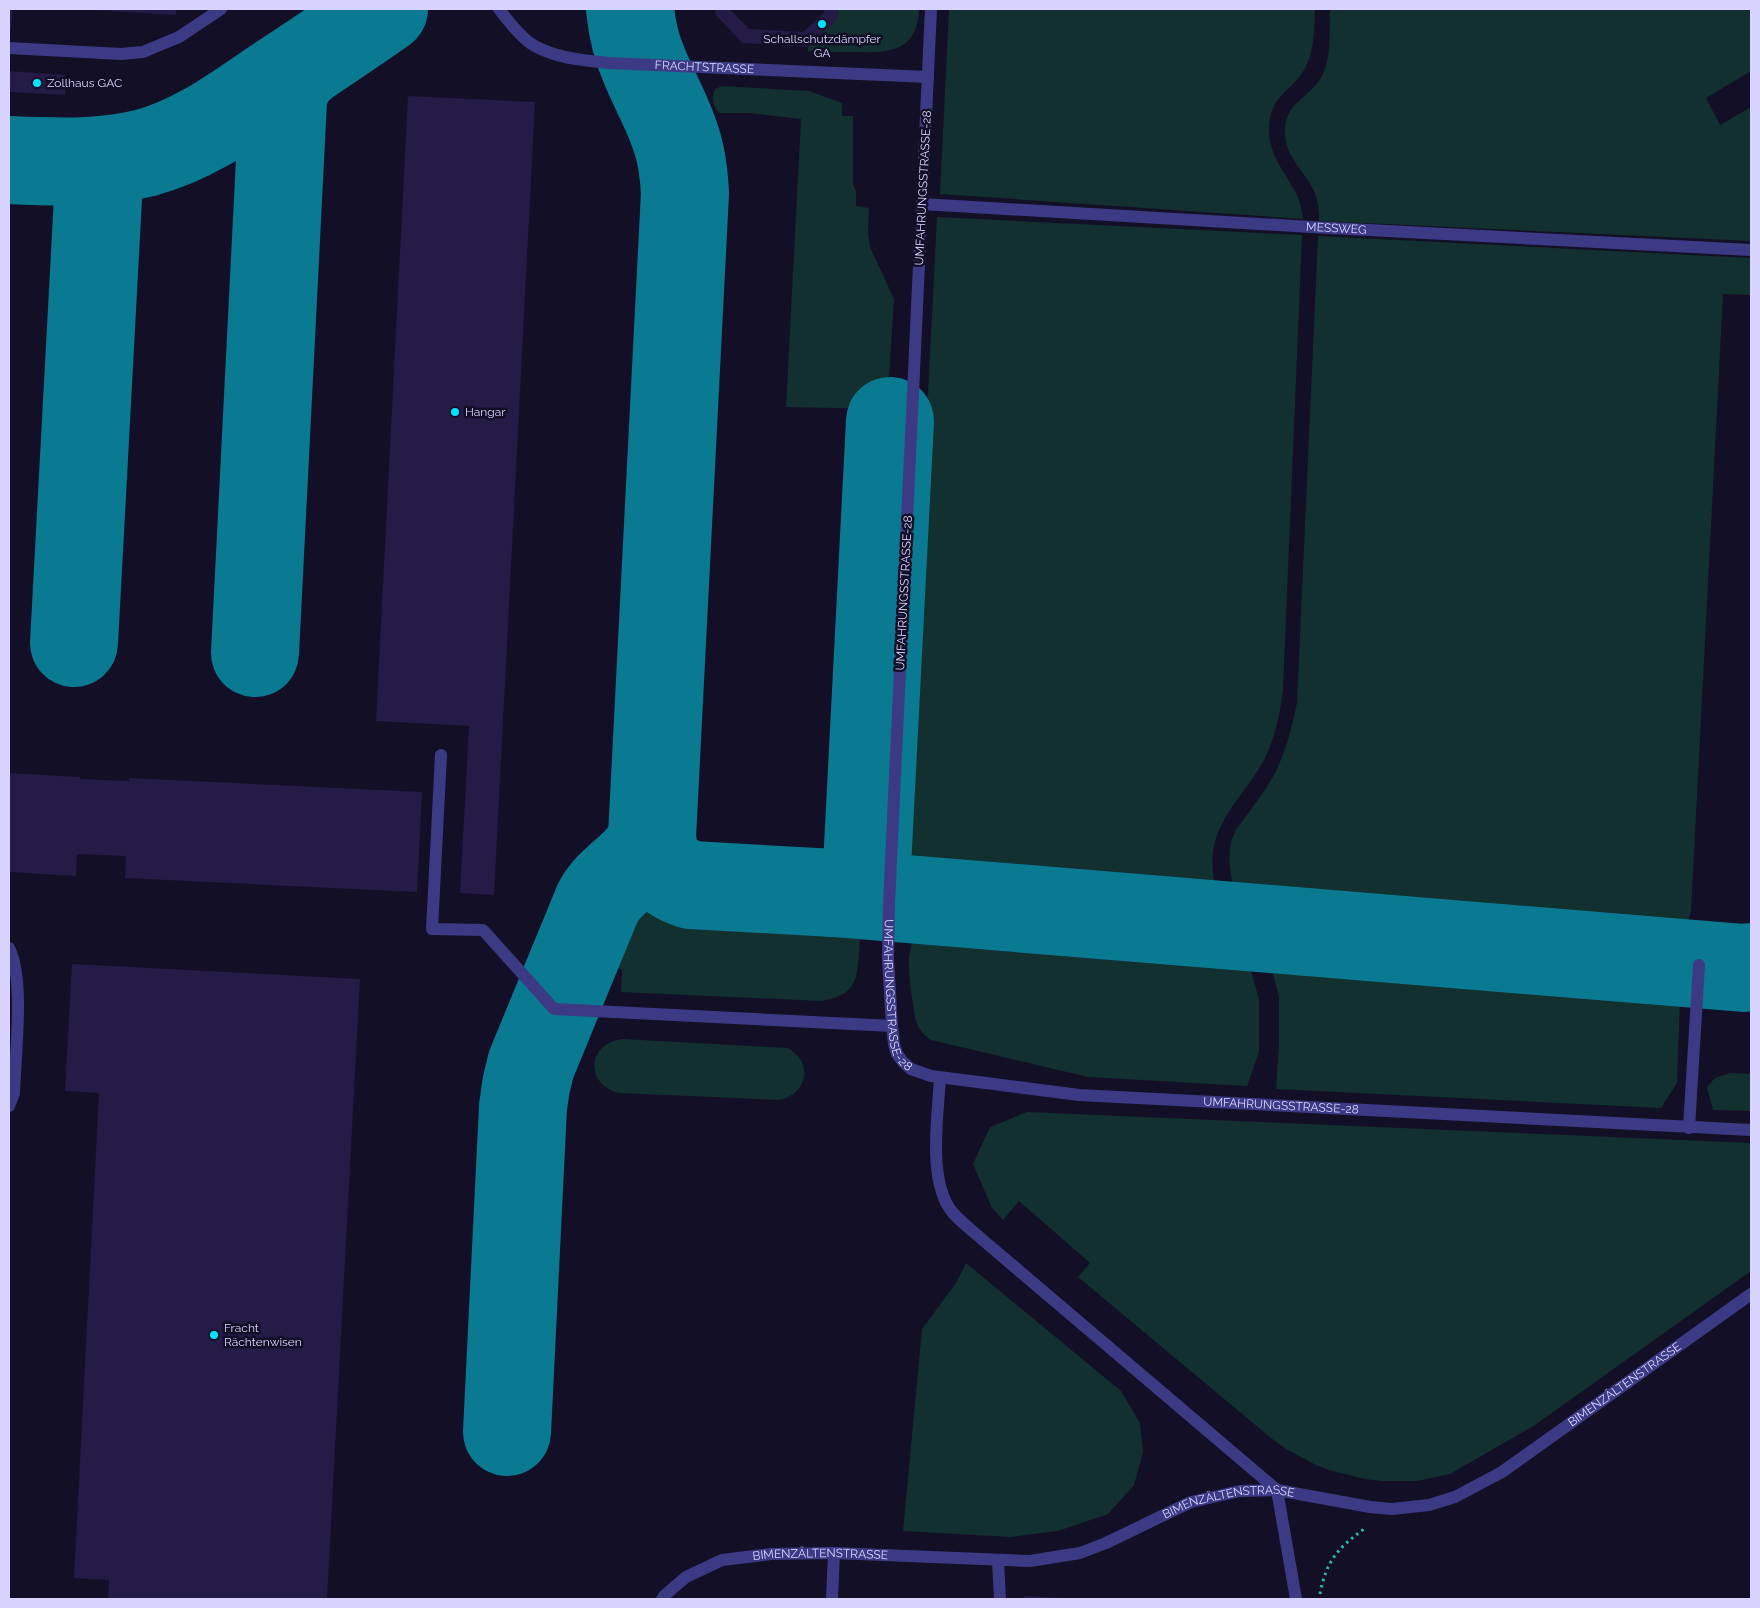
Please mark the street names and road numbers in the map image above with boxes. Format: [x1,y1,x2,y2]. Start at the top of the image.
street label: FRACHTSTRASSE [654,58,754,76]
street label: UMFAHRUNGSSTRASSE-28 [912,110,934,266]
street label: MESSWEG [1306,220,1367,237]
street label: UMFAHRUNGSSTRASSE-28 [893,515,915,671]
street label: UMFAHRUNGSSTRASSE-28 [881,919,915,1074]
street label: UMFAHRUNGSSTRASSE-28 [1203,1094,1359,1117]
street label: BIMENZÄLTENSTRASSE [1565,1339,1684,1430]
street label: BIMENZÄLTENSTRASSE [1160,1483,1296,1522]
street label: BIMENZÄLTENSTRASSE [752,1546,888,1563]

